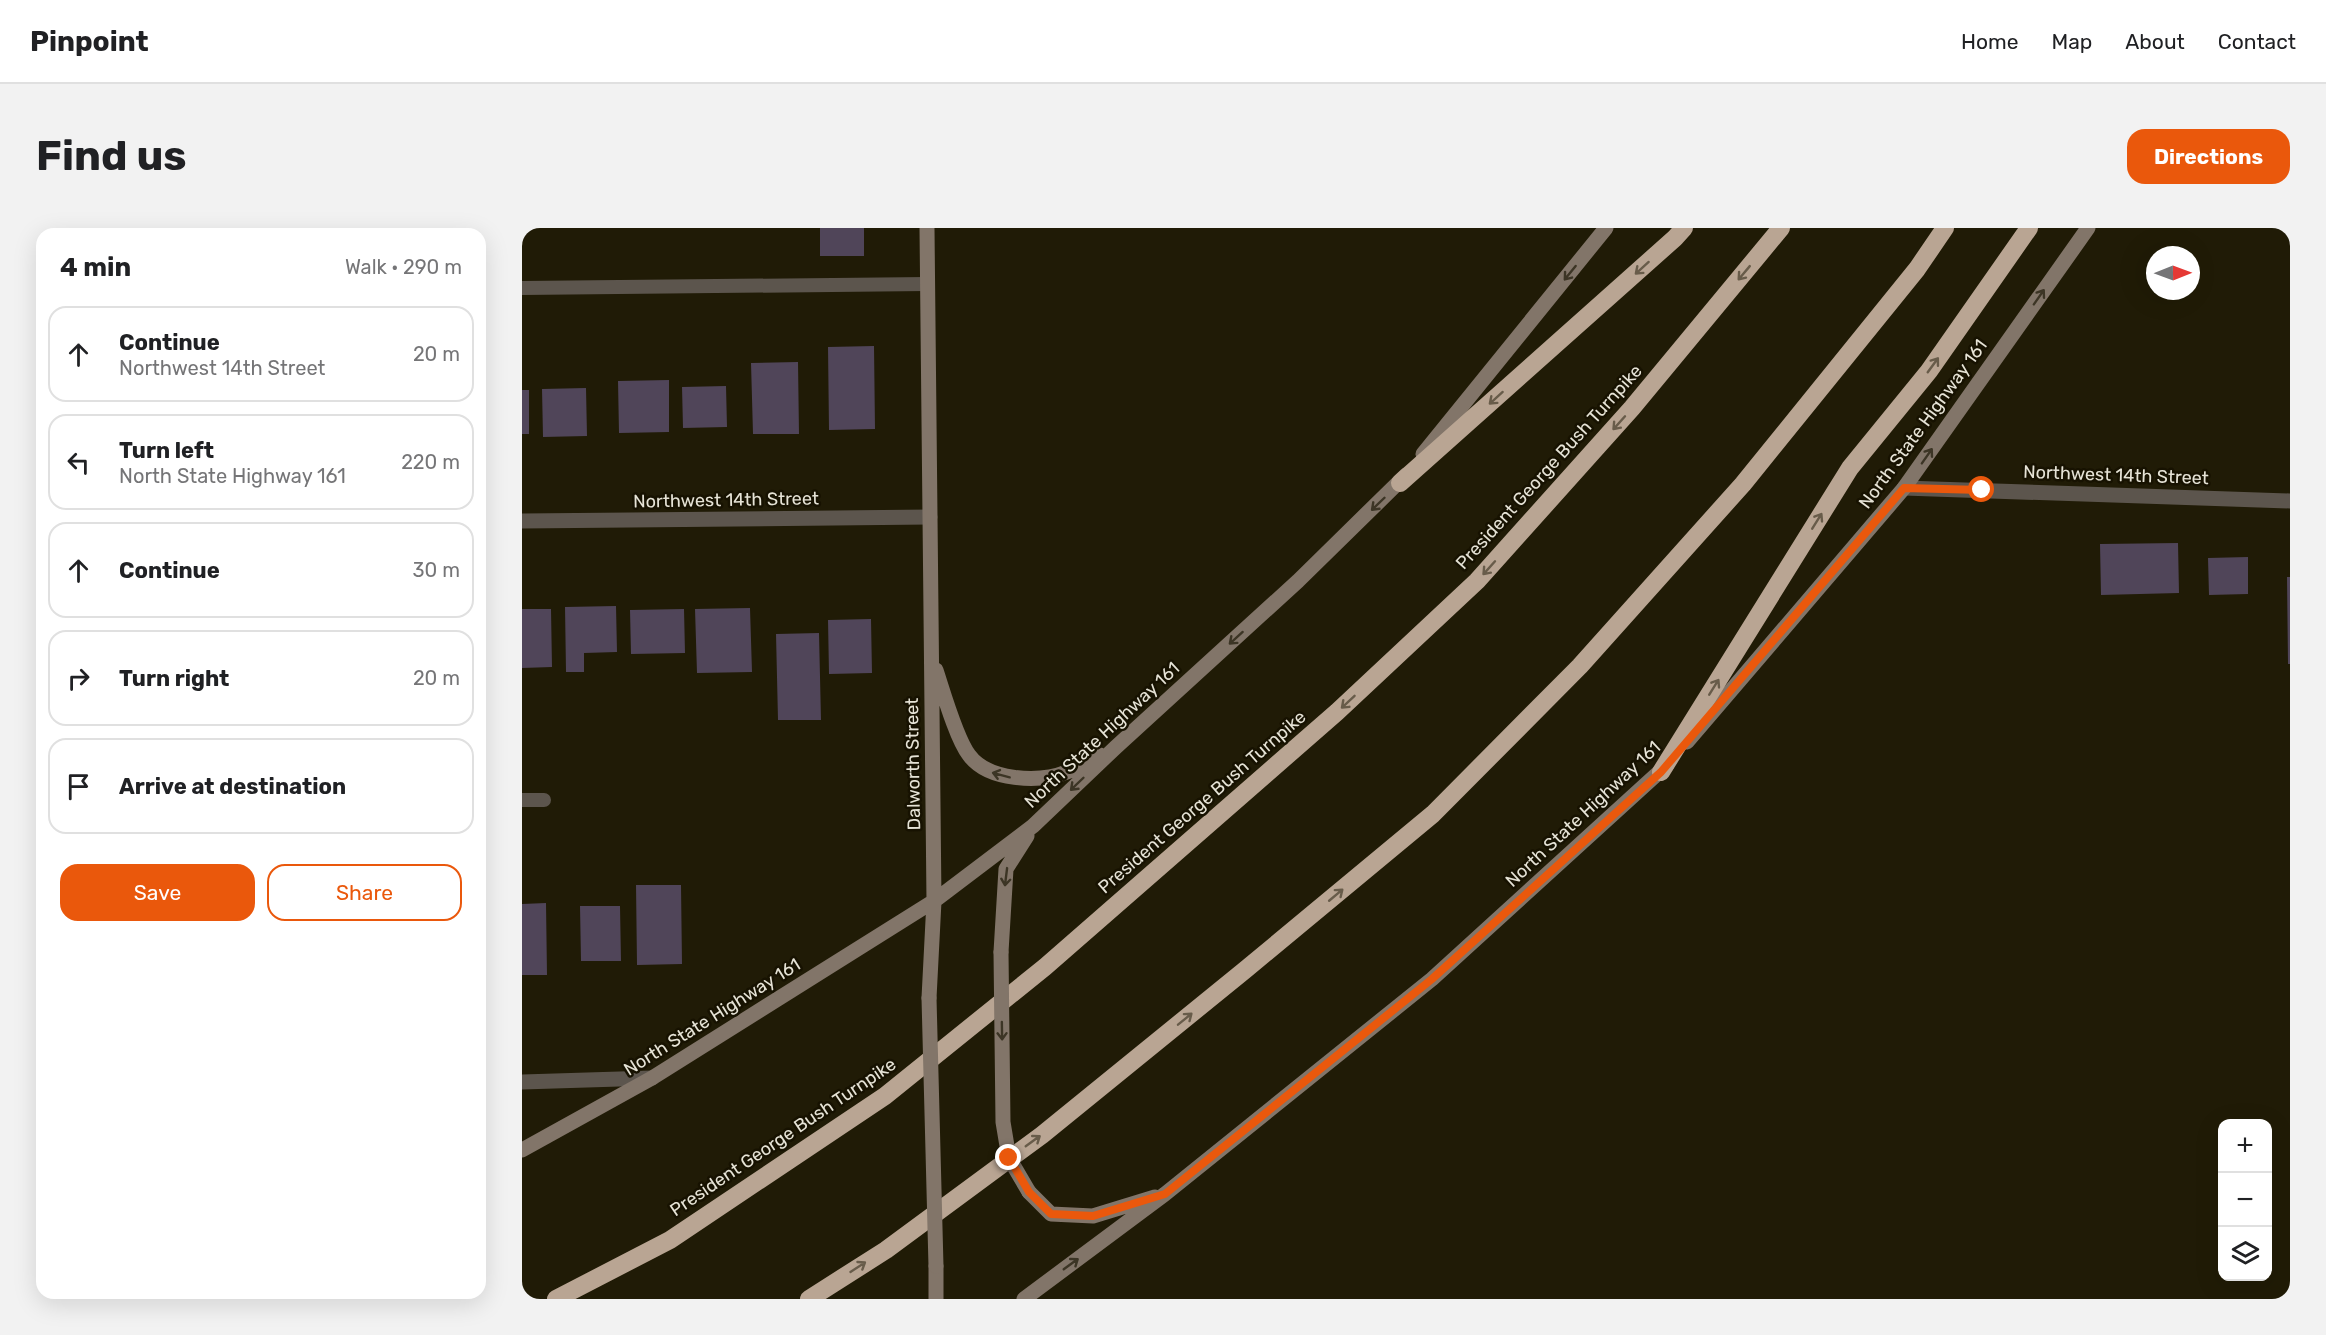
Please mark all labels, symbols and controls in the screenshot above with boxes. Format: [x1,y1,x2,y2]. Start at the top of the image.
text: Pinpoint [30,25,149,58]
text: Home [1961,29,2018,54]
text: Map [2051,29,2092,54]
text: About [2125,29,2185,54]
text: Contact [2218,29,2296,54]
button: Directions [2127,129,2290,184]
text: Find us [36,131,187,181]
north arrow [2146,246,2200,300]
text: 4 min [60,252,131,283]
text: Walk · 290 m [345,255,462,279]
one-way arrow [1635,261,1650,275]
one-way arrow [1563,265,1576,281]
one-way arrow [1737,265,1751,280]
one-way arrow [2033,289,2045,305]
text: Continue [119,329,220,356]
street label: North State Highway 161 [1854,335,1992,513]
icon: ahead [62,338,95,371]
text: 20 m [413,342,460,366]
text: Northwest 14th Street [119,356,325,380]
one-way arrow [1927,358,1940,374]
street label: President George Bush Turnpike [1451,360,1647,574]
one-way arrow [1489,391,1504,405]
one-way arrow [1612,415,1626,430]
text: Turn left [119,437,214,464]
icon: left [62,446,95,479]
one-way arrow [1921,449,1933,465]
text: 220 m [401,450,460,474]
street label: Northwest 14th Street [2023,461,2209,489]
text: North State Highway 161 [119,464,346,488]
route start [1968,476,1994,502]
street label: Northwest 14th Street [633,487,819,513]
one-way arrow [1371,497,1386,511]
one-way arrow [1811,513,1823,530]
icon: ahead [62,554,95,587]
text: Continue [119,557,220,584]
text: 30 m [413,558,460,582]
one-way arrow [1482,560,1496,575]
one-way arrow [1229,631,1244,645]
street label: North State Highway 161 [1020,657,1184,813]
icon: right [62,662,95,695]
text: Turn right [119,665,229,692]
text: 20 m [413,666,460,690]
one-way arrow [1708,679,1720,696]
one-way arrow [1340,695,1355,710]
street label: Dalworth Street [901,698,925,830]
street label: President George Bush Turnpike [1094,706,1310,898]
street label: North State Highway 161 [1501,736,1665,892]
one-way arrow [992,768,1011,780]
icon: arrive [62,770,95,803]
text: Arrive at destination [119,773,346,800]
one-way arrow [1070,777,1085,791]
button: Save [60,864,255,921]
button: Share [267,864,462,921]
one-way arrow [1001,866,1012,886]
one-way arrow [1328,888,1343,902]
street label: North State Highway 161 [620,954,804,1080]
one-way arrow [1177,1012,1192,1026]
one-way arrow [996,1021,1008,1041]
street label: President George Bush Turnpike [666,1053,900,1221]
map controls [2218,1119,2272,1281]
button: + [2218,1119,2272,1173]
one-way arrow [1025,1135,1041,1147]
route end [995,1144,1021,1170]
button: − [2218,1173,2272,1227]
button: layers [2218,1227,2272,1281]
one-way arrow [1062,1258,1078,1270]
one-way arrow [849,1261,866,1273]

